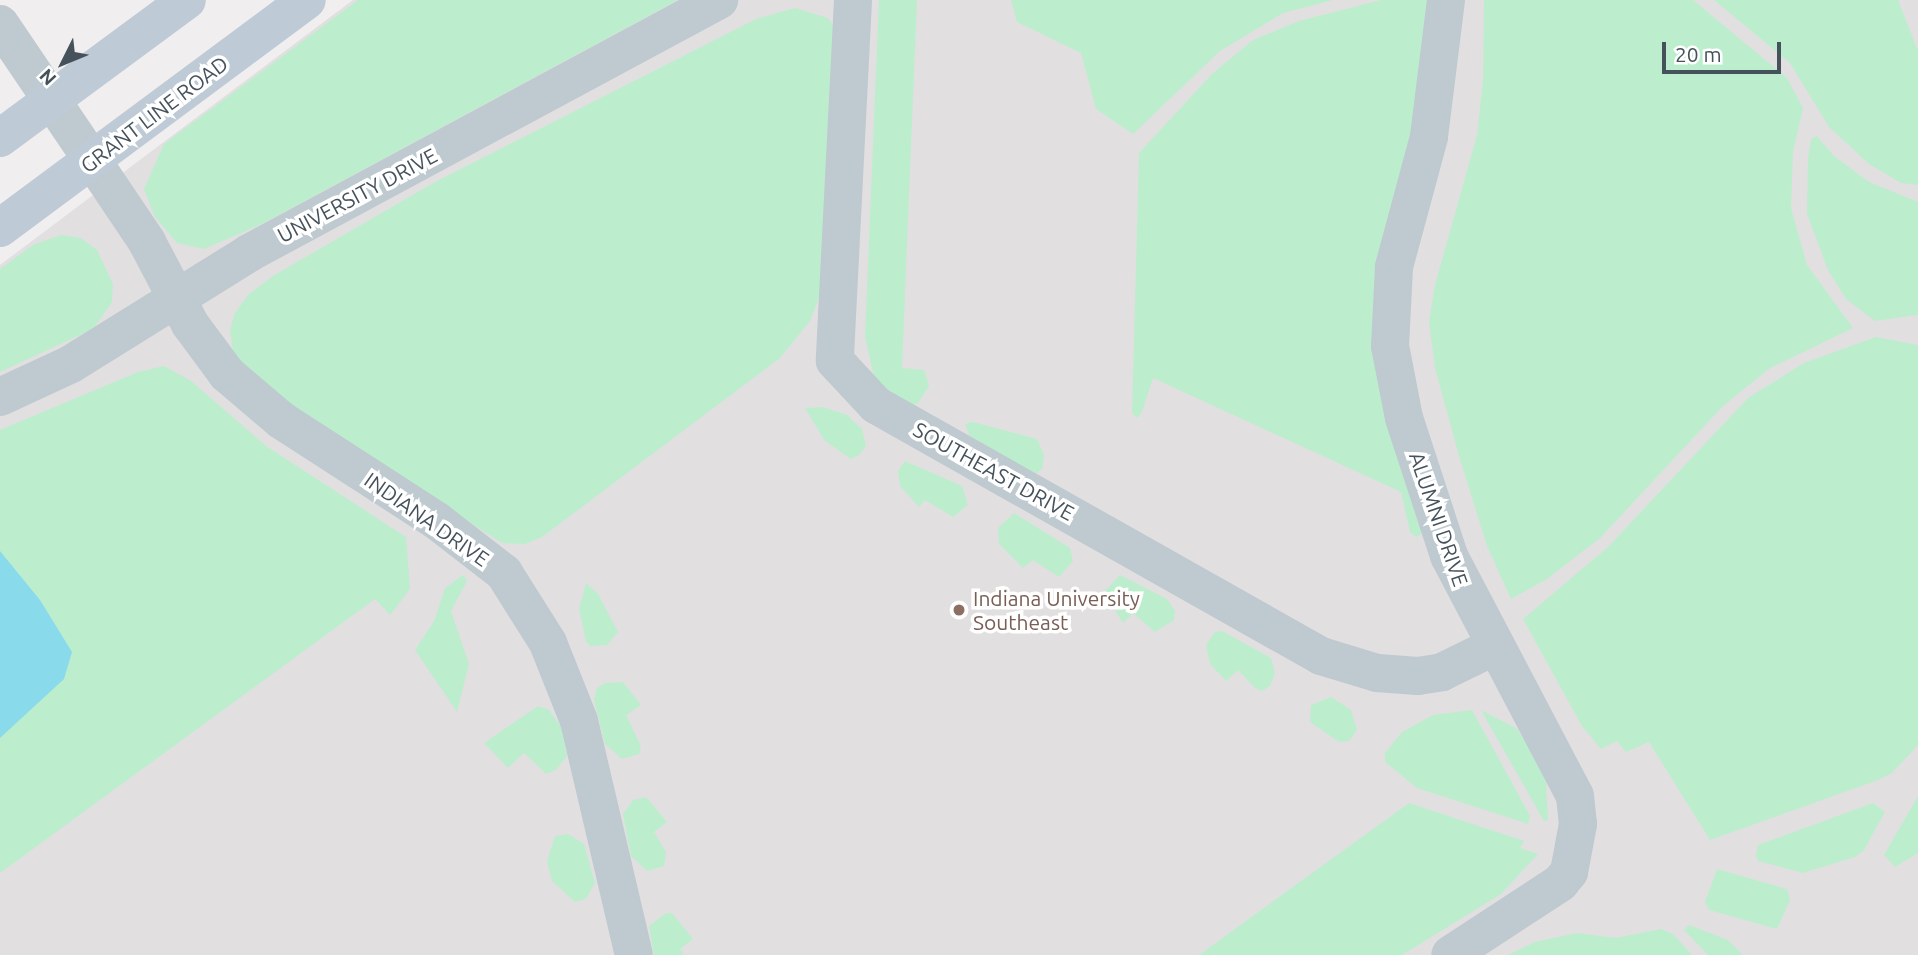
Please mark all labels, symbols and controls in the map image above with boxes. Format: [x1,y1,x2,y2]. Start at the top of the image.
north arrow [28,28,98,98]
scale bar [1666,28,1785,72]
text: 20 m [1675,42,1722,66]
street label: GRANT LINE ROAD [75,50,233,178]
text: N [35,65,61,90]
street label: UNIVERSITY DRIVE [273,142,441,248]
street label: SOUTHEAST DRIVE [909,416,1079,526]
street label: ALUMNI DRIVE [1404,449,1474,589]
street label: INDIANA DRIVE [360,467,494,571]
place label: Indiana University Southeast [973,585,1140,635]
marker: Indiana University Southeast [951,602,967,618]

